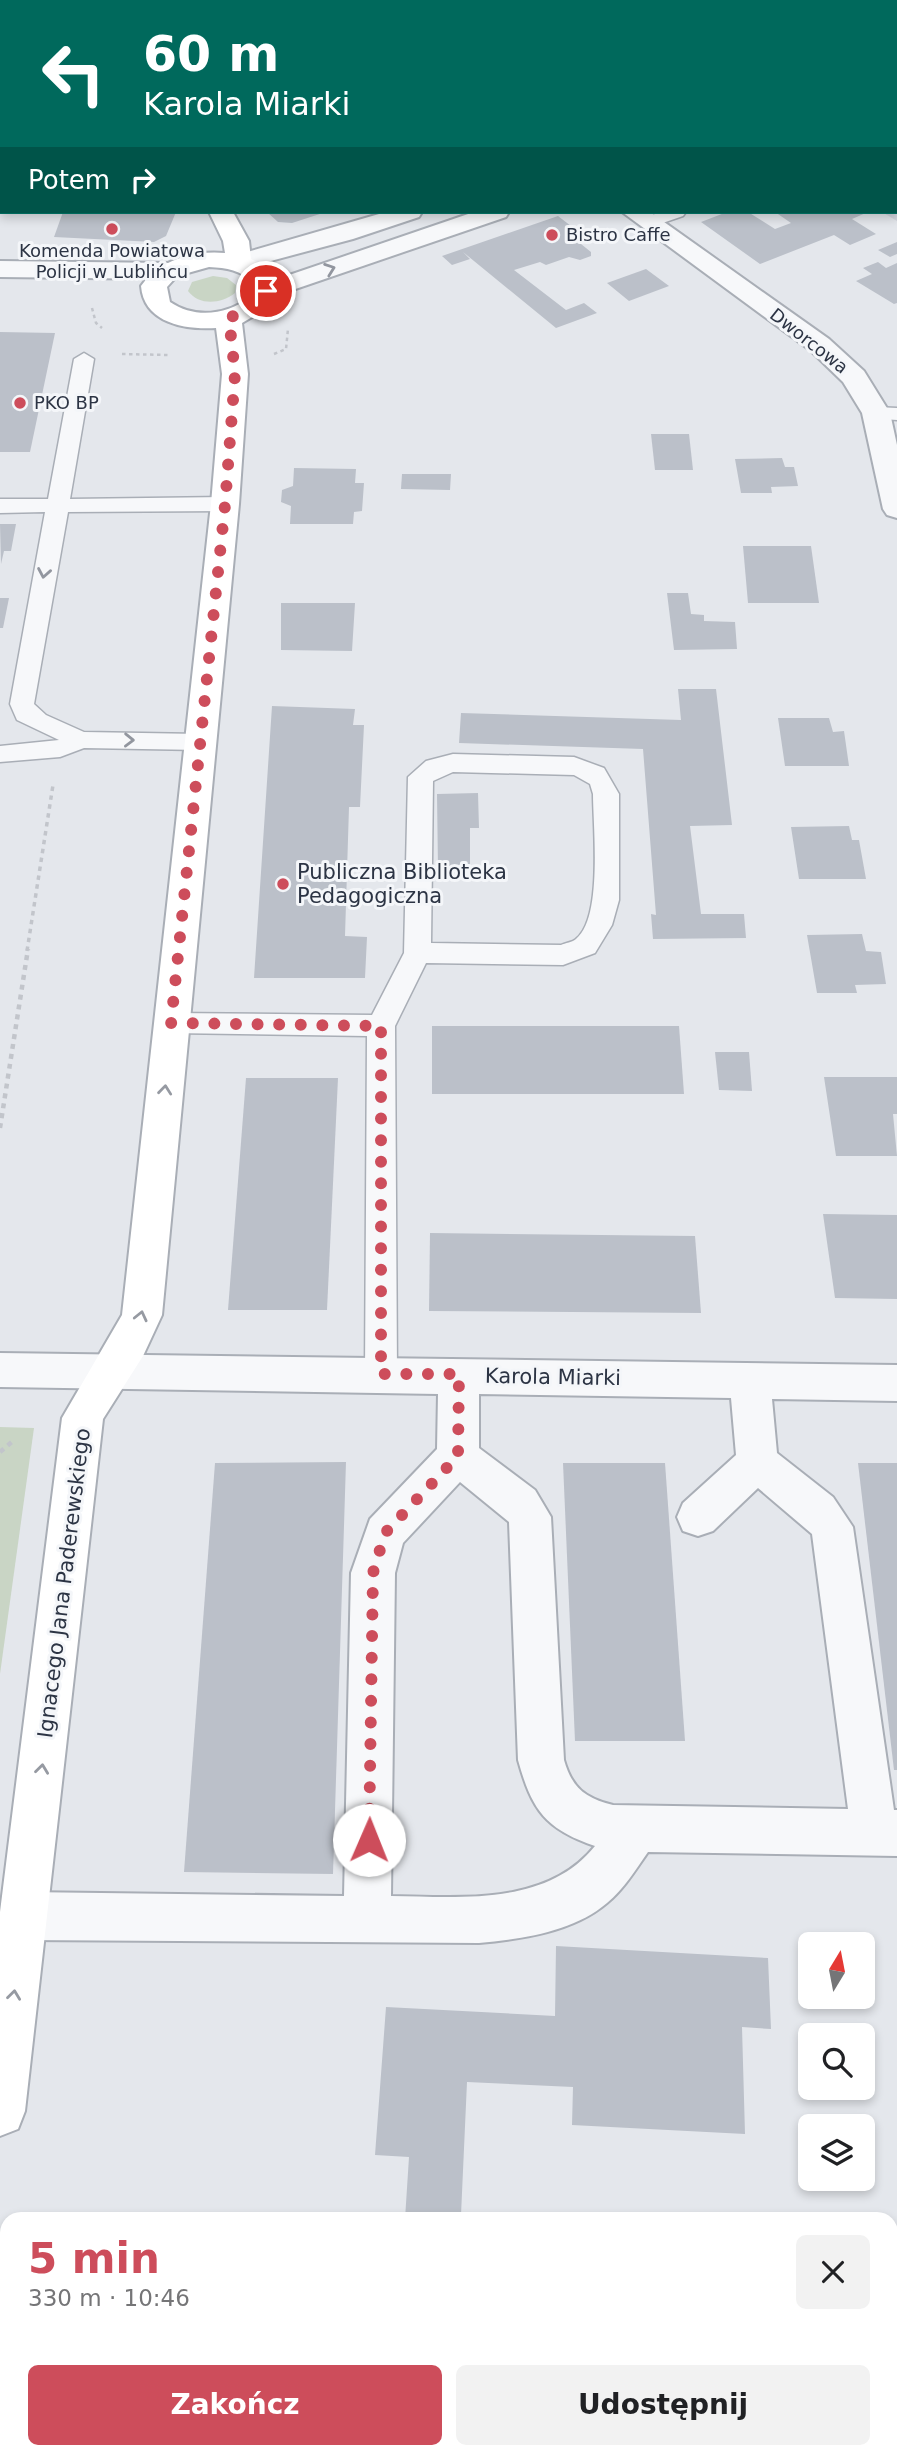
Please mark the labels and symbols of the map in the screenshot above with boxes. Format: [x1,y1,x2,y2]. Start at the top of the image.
marker: Komenda Powiatowa Policji w Lublińcu [104,221,120,237]
place label: Bistro Caffe [566,224,671,245]
marker: Bistro Caffe [544,227,560,243]
place label: Komenda Powiatowa Policji w Lublińcu [19,240,205,282]
pin [236,261,296,321]
one-way arrow [324,263,336,277]
street label: Dworcowa [766,304,853,378]
place label: PKO BP [34,392,99,413]
marker: PKO BP [12,395,28,411]
one-way arrow [37,567,52,579]
one-way arrow [123,733,134,748]
place label: Publiczna Biblioteka Pedagogiczna [297,860,507,908]
marker: Publiczna Biblioteka Pedagogiczna [275,876,291,892]
one-way arrow [157,1084,172,1095]
one-way arrow [132,1310,147,1322]
street label: Karola Miarki [485,1364,621,1390]
street label: Ignacego Jana Paderewskiego [33,1427,95,1739]
one-way arrow [34,1763,49,1775]
position arrow [332,1803,406,1877]
north arrow [798,1932,875,2009]
one-way arrow [7,1989,22,2001]

